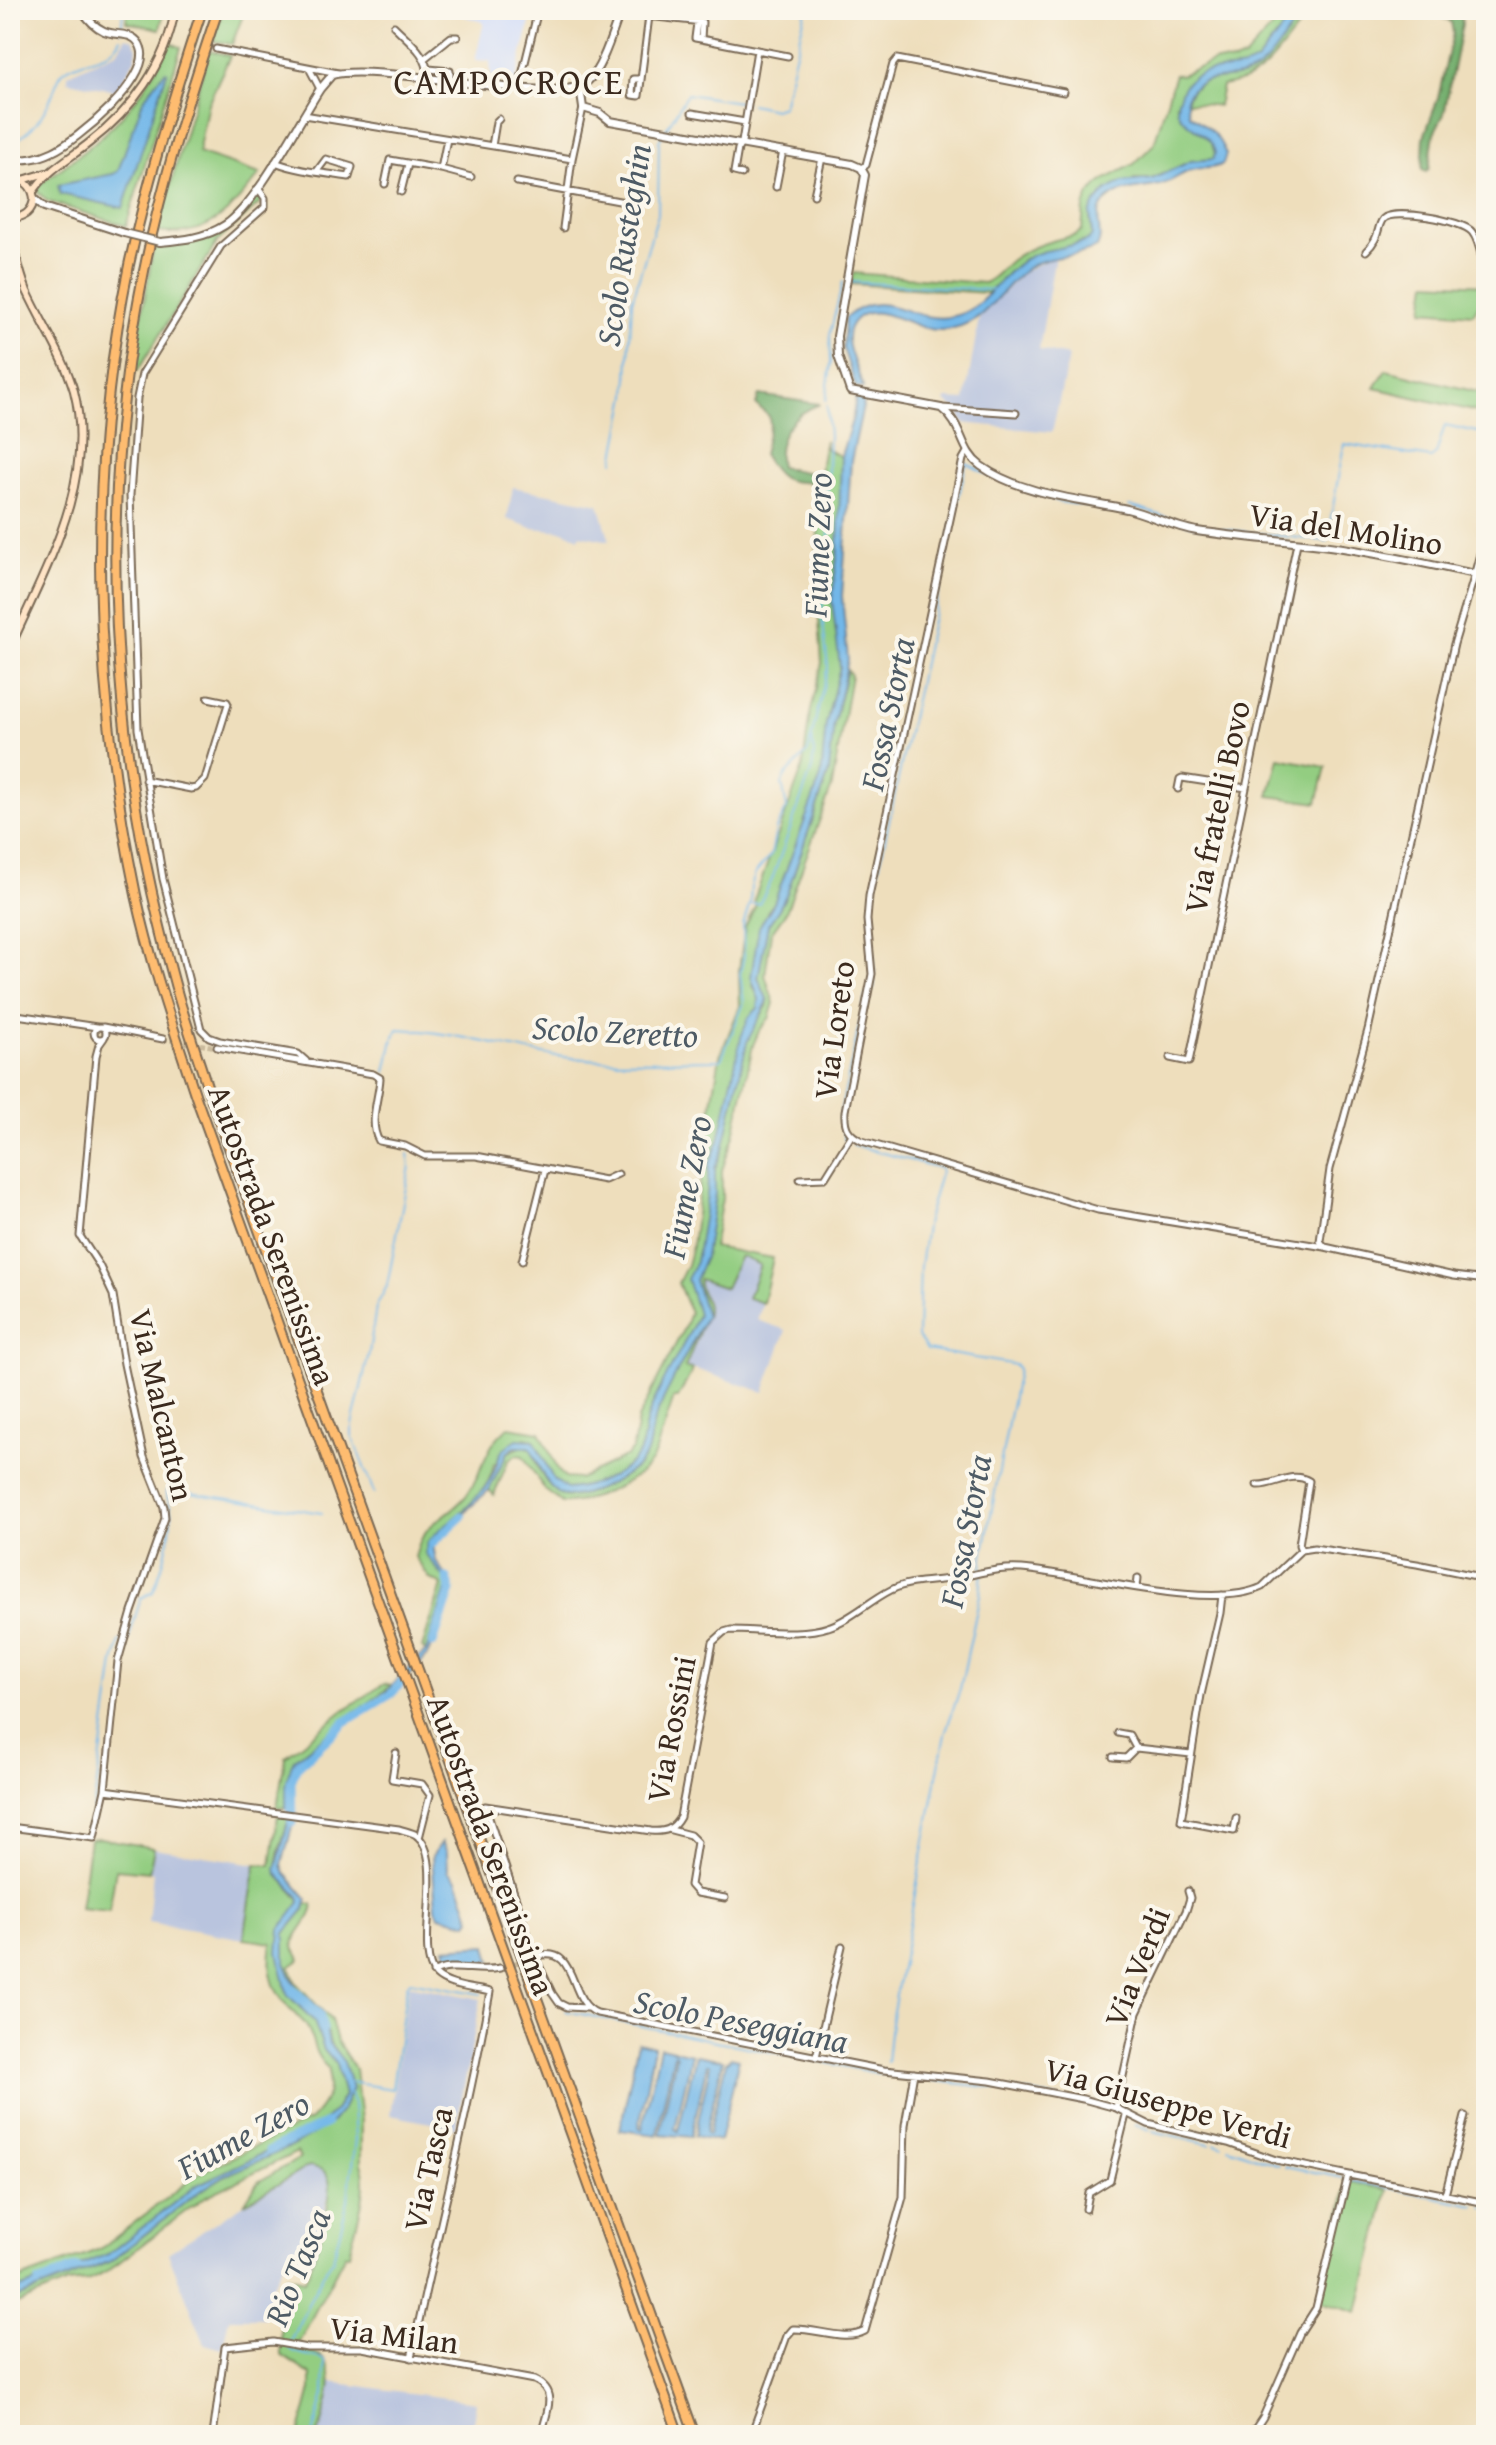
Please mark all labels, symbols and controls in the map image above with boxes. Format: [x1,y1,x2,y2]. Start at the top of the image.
district label: CAMPOCROCE [393,54,625,107]
water label: Scolo Rusteghin [582,140,663,350]
water label: Fiume Zero [789,472,844,619]
street label: Via del Molino [1246,490,1446,567]
water label: Fossa Storta [846,633,927,796]
street label: Via fratelli Bovo [1171,696,1262,917]
street label: Via Loreto [801,958,866,1102]
water label: Scolo Zeretto [531,1002,699,1059]
street label: Autostrada Serenissima [196,1078,349,1392]
water label: Fiume Zero [647,1111,723,1264]
street label: Via Malcanton [118,1304,207,1505]
water label: Fossa Storta [925,1450,1003,1613]
street label: Via Rossini [633,1652,708,1806]
street label: Autostrada Serenissima [415,1688,568,2002]
street label: Via Verdi [1091,1900,1182,2034]
water label: Scolo Peseggiana [630,1976,853,2065]
street label: Via Giuseppe Verdi [1039,2045,1297,2160]
water label: Fiume Zero [167,2078,318,2192]
street label: Via Tasca [390,2102,465,2236]
water label: Rio Tasca [251,2201,342,2334]
street label: Via Milan [327,2303,461,2366]

